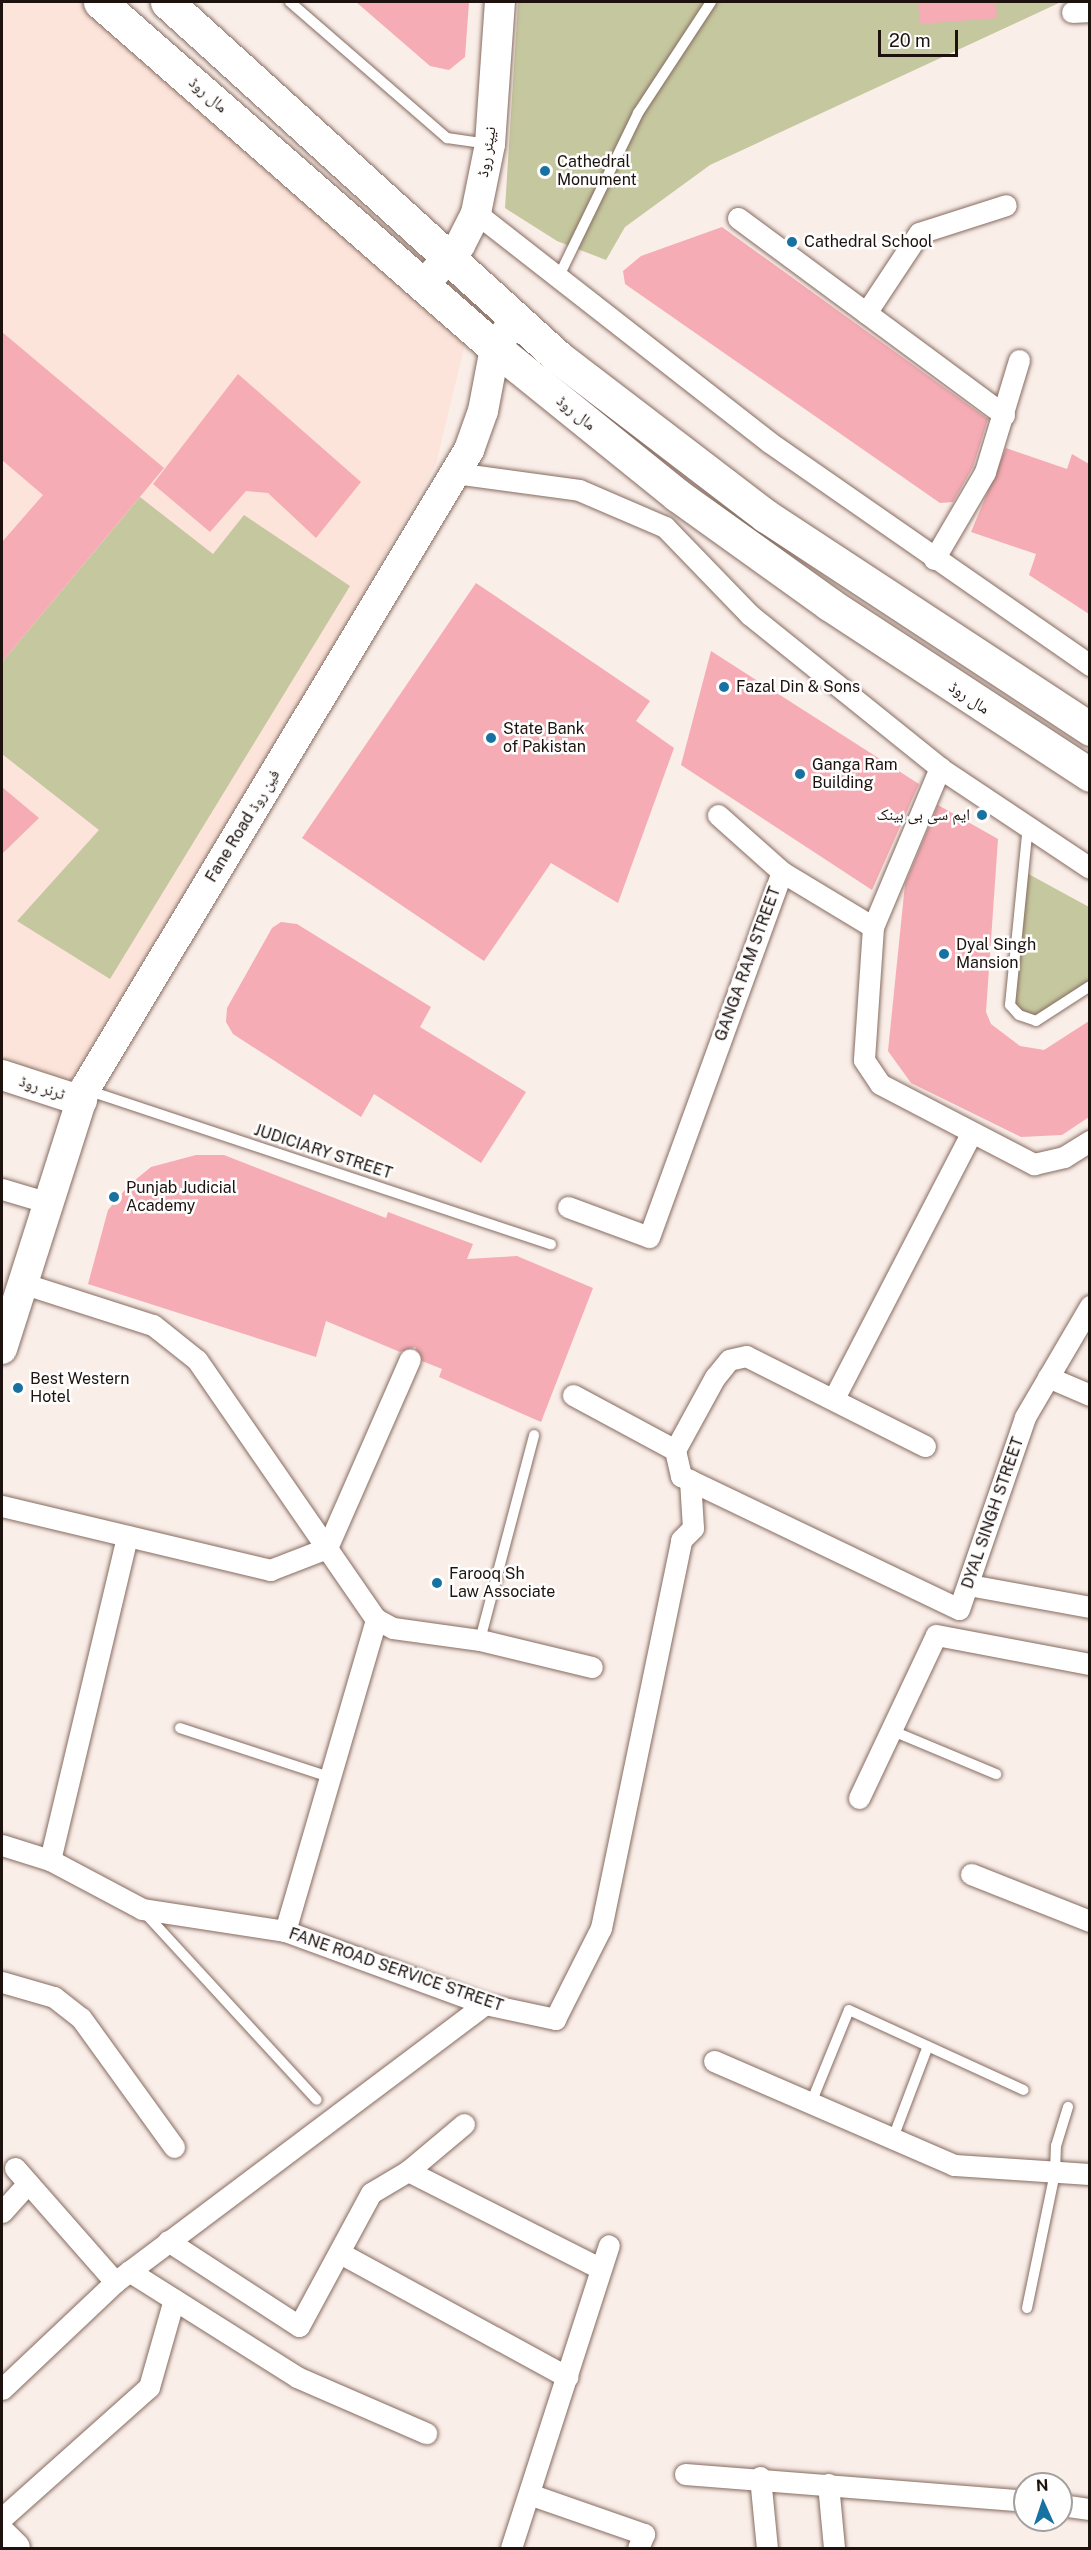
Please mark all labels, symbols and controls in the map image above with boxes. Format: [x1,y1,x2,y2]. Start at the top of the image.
scale bar [881,18,960,56]
text: 20 m [889,30,931,51]
street label: مال روڈ [185,73,231,117]
street label: نیپئر روڈ [474,125,500,179]
place label: Cathedral Monument [557,152,637,190]
marker: Cathedral Monument [538,164,552,178]
place label: Cathedral School [804,232,933,252]
marker: Cathedral School [785,235,799,249]
street label: مال روڈ [552,391,600,435]
place label: Fazal Din & Sons [736,677,860,697]
street label: مال روڈ [945,677,993,719]
marker: Fazal Din & Sons [717,680,731,694]
place label: State Bank of Pakistan [503,719,586,757]
marker: State Bank of Pakistan [484,731,498,745]
place label: Ganga Ram Building [812,755,898,793]
street label: Fane Road فین روڈ [202,766,284,886]
marker: Ganga Ram Building [793,767,807,781]
place label: ایم سی بی بینک [876,805,970,825]
marker: ایم سی بی بینک [975,808,989,822]
street label: GANGA RAM STREET [711,884,785,1044]
place label: Dyal Singh Mansion [956,935,1036,973]
marker: Dyal Singh Mansion [937,947,951,961]
street label: ٹرنر روڈ [17,1072,67,1104]
street label: JUDICIARY STREET [251,1121,395,1183]
place label: Punjab Judicial Academy [126,1178,237,1216]
marker: Punjab Judicial Academy [107,1190,121,1204]
place label: Best Western Hotel [30,1369,130,1407]
marker: Best Western Hotel [11,1381,25,1395]
street label: DYAL SINGH STREET [958,1435,1028,1591]
place label: Farooq Sh Law Associate [449,1564,555,1602]
marker: Farooq Sh Law Associate [430,1576,444,1590]
street label: FANE ROAD SERVICE STREET [286,1924,506,2016]
north arrow [1013,2472,1073,2532]
text: N [1035,2476,1049,2495]

